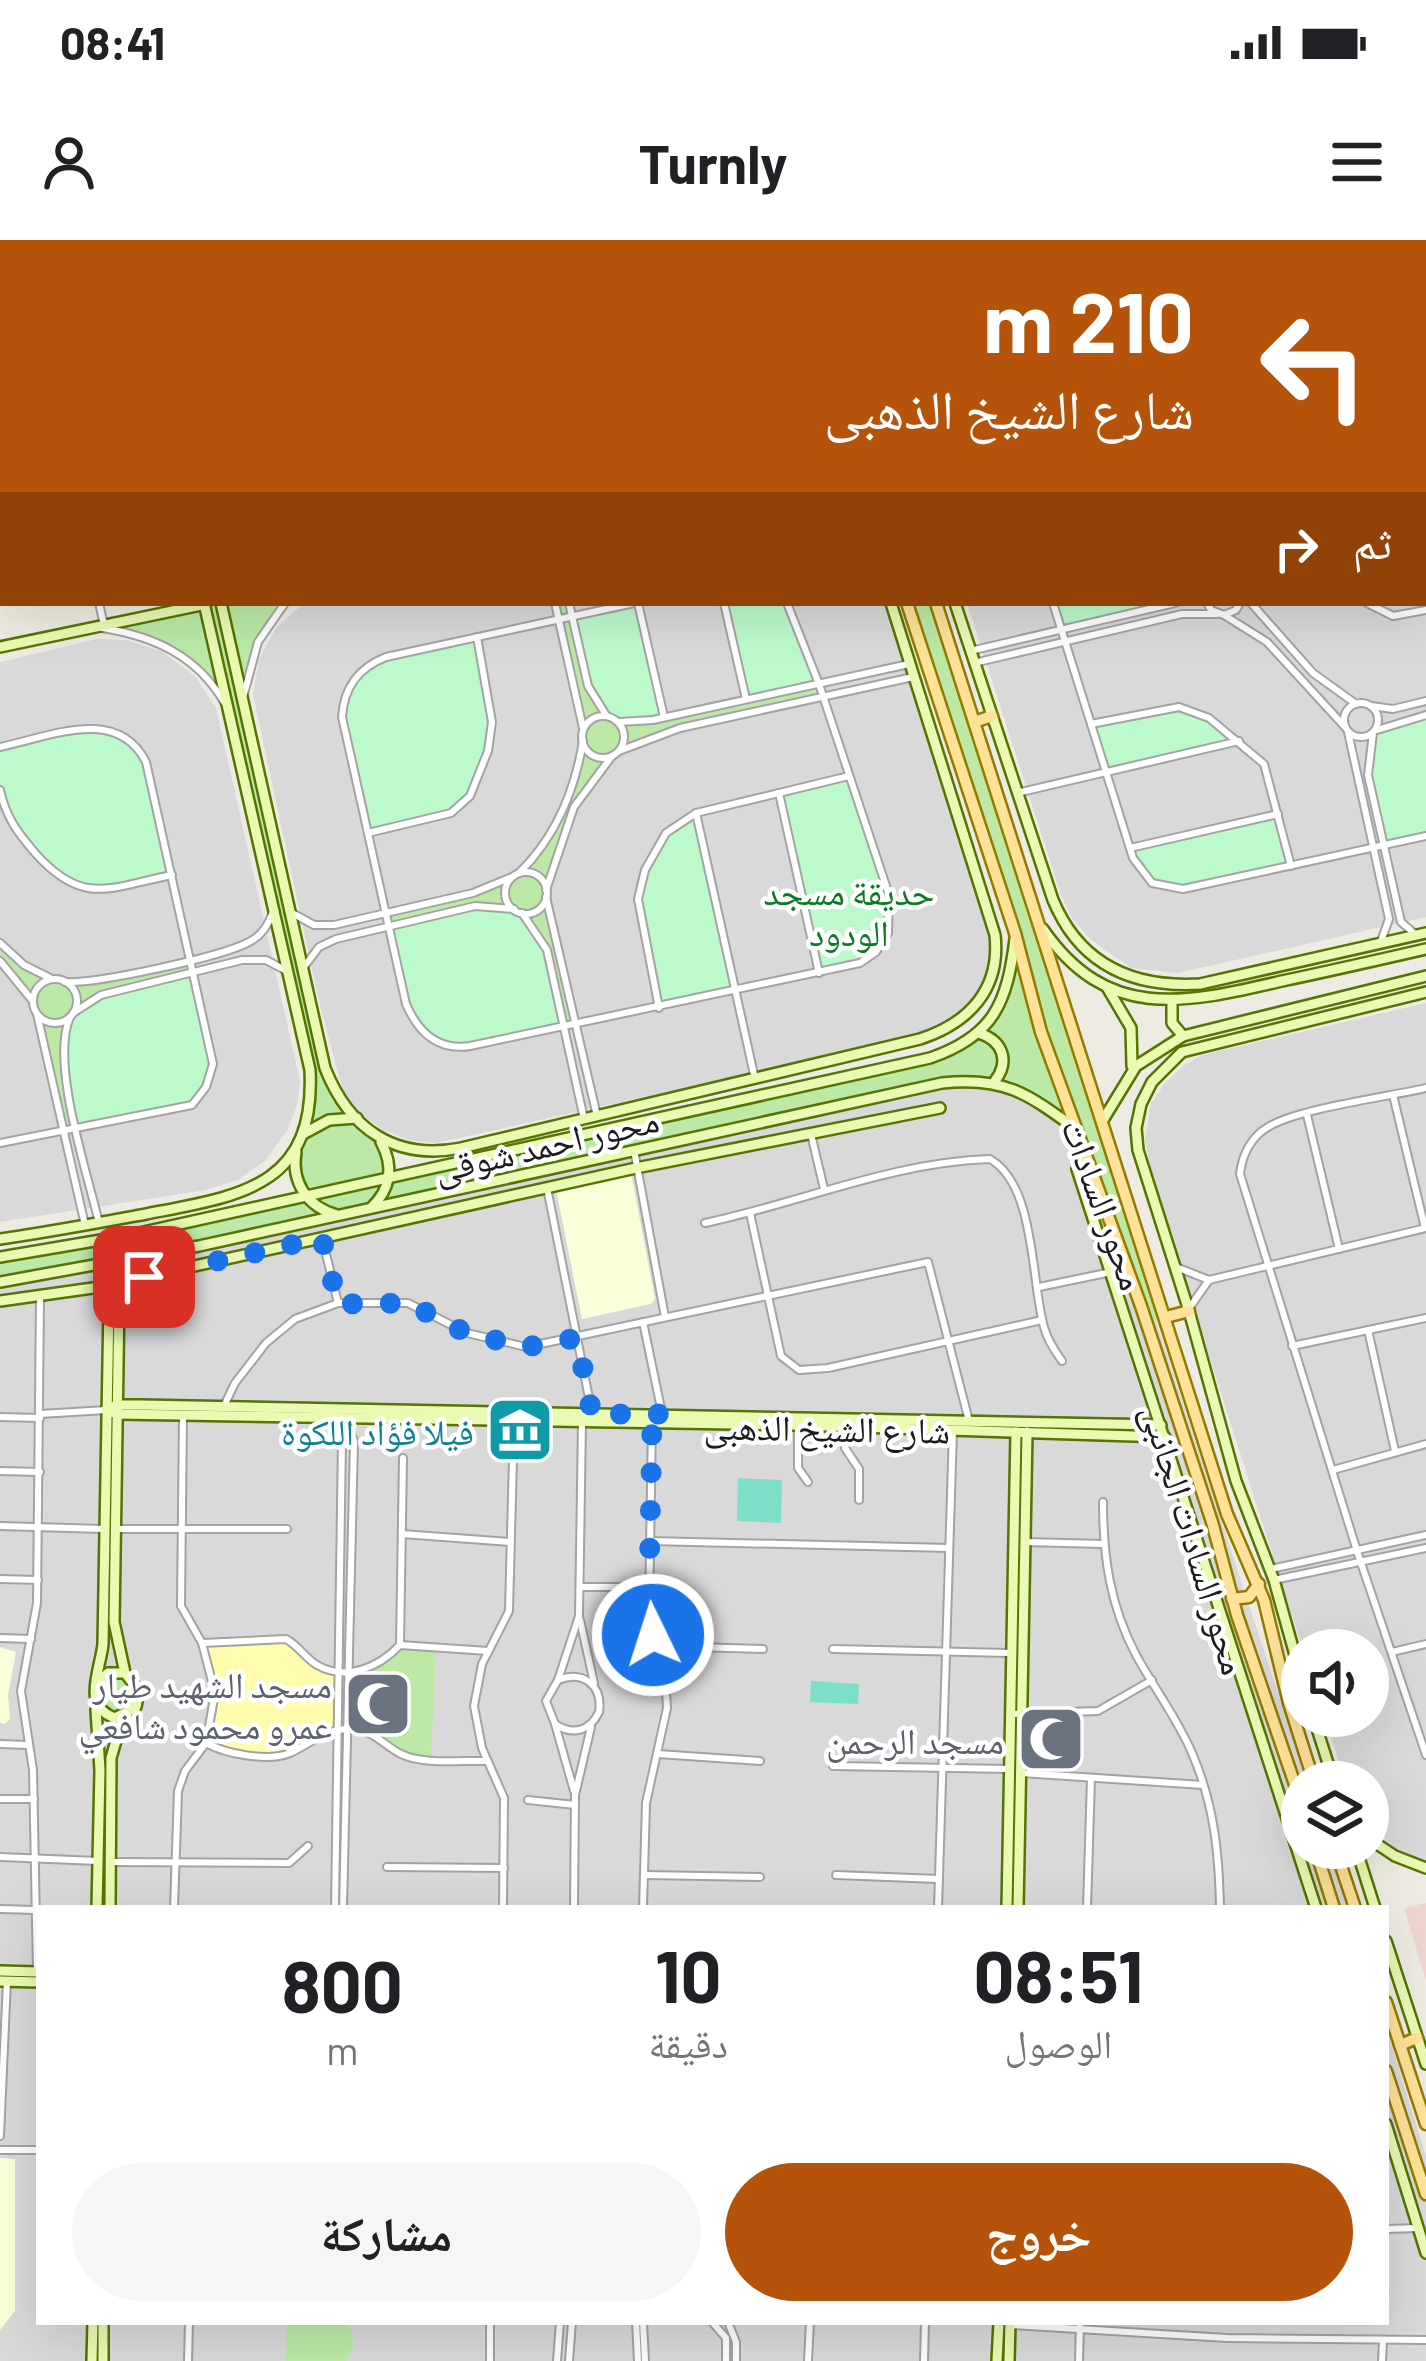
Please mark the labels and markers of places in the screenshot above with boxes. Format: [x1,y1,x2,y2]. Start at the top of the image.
pin [93,1226,195,1328]
museum icon: فيلا فؤاد اللكوة [485,1395,555,1465]
place label: فيلا فؤاد اللكوة [281,1409,474,1452]
place label: مسجد الشهيد طيار عمرو محمود شافعي [79,1662,332,1755]
mosque icon: مسجد الشهيد طيار عمرو محمود شافعي [343,1669,413,1739]
mosque icon: مسجد الرحمن [1016,1704,1086,1774]
place label: مسجد الرحمن [826,1718,1004,1763]

